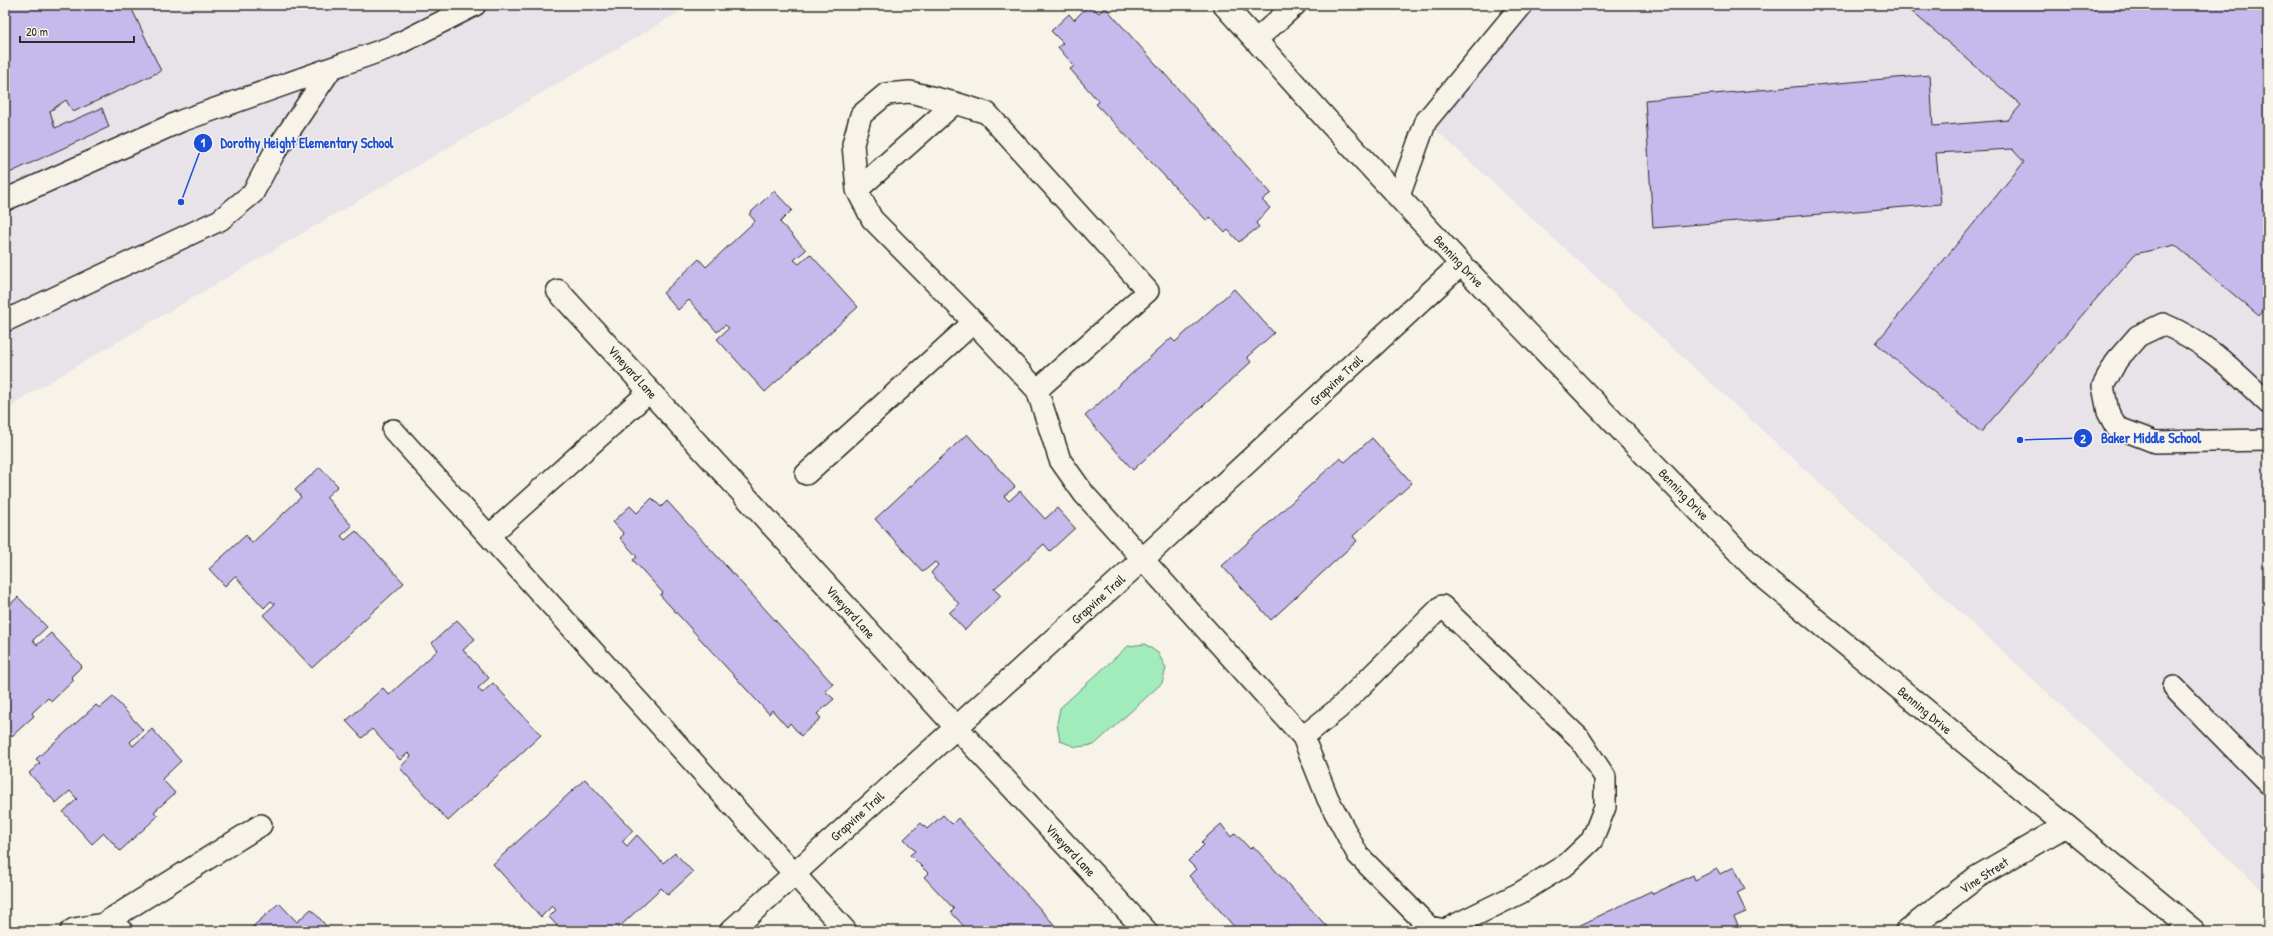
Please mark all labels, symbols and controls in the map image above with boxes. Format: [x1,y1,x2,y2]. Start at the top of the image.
scale bar [20,18,134,44]
text: 20 m [26,23,48,40]
callout: Dorothy Height Elementary School [193,130,402,156]
text: Dorothy Height Elementary School [220,133,394,154]
text: 1 [201,134,206,151]
street label: Benning Drive [1430,231,1488,291]
street label: Vineyard Lane [604,341,662,403]
street label: Grapvine Trail [1305,350,1367,409]
callout: Baker Middle School [2073,425,2210,451]
text: Baker Middle School [2101,428,2201,447]
text: 2 [2080,430,2086,447]
street label: Benning Drive [1655,464,1713,524]
street label: Grapvine Trail [1067,570,1129,628]
street label: Vineyard Lane [822,581,880,643]
street label: Benning Drive [1894,682,1956,738]
street label: Grapvine Trail [826,787,888,845]
street label: Vineyard Lane [1042,820,1100,880]
street label: Vine Street [1956,852,2012,897]

